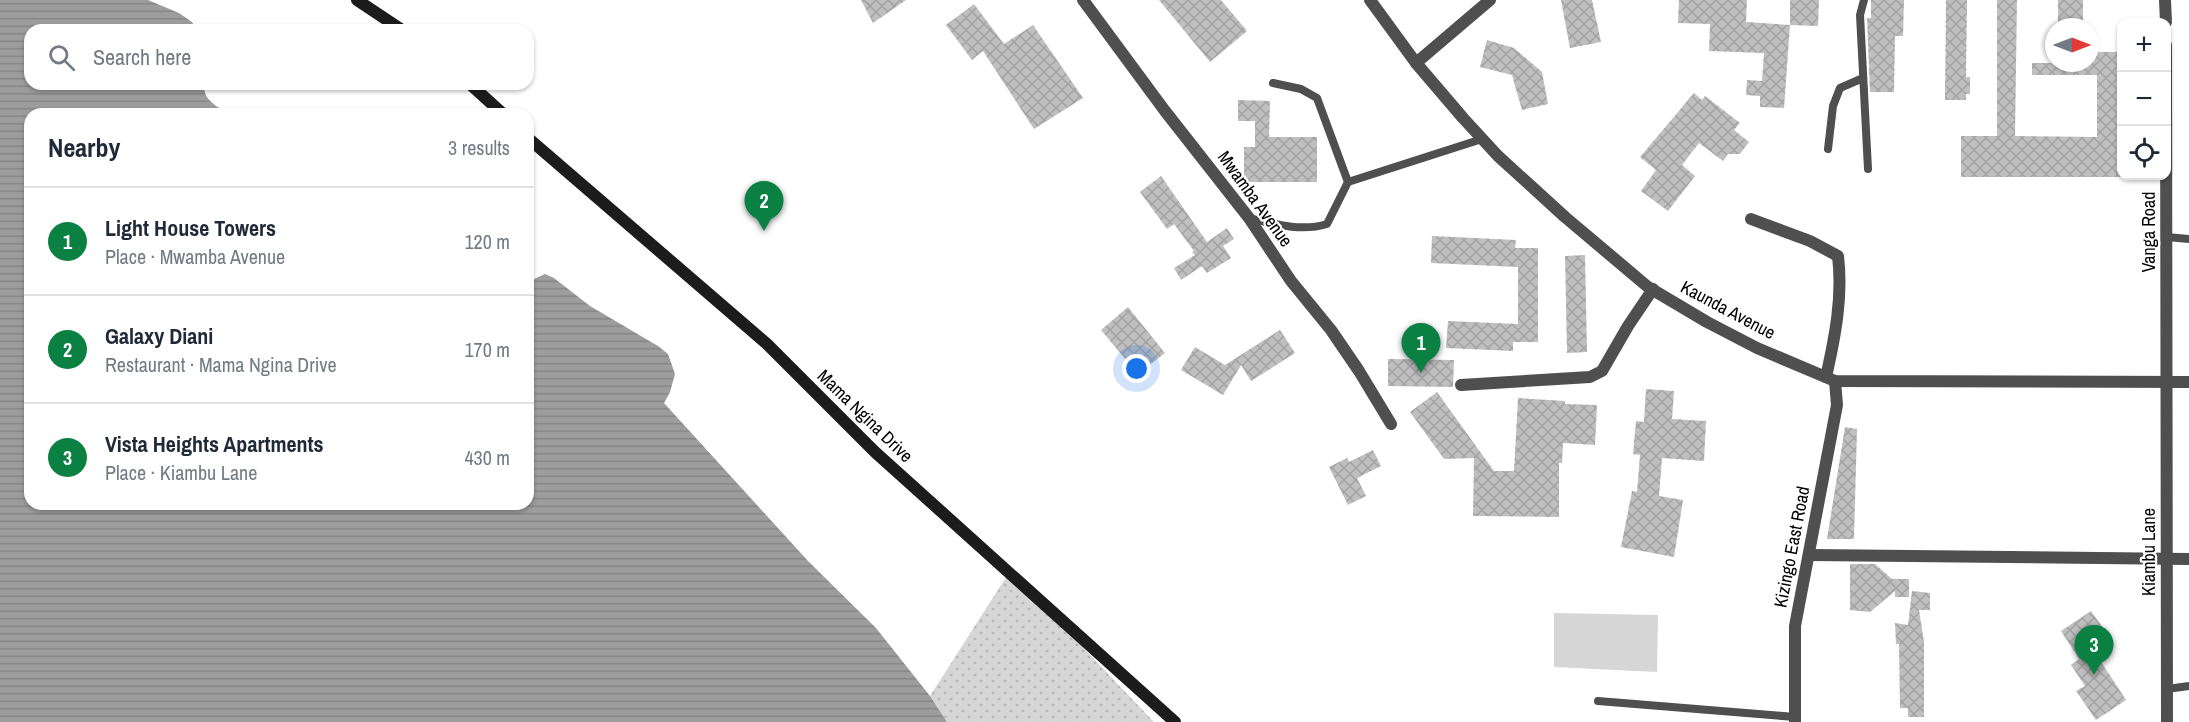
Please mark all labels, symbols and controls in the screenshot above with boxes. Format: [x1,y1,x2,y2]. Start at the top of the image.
north arrow [2045,18,2099,72]
map controls [2117,18,2171,180]
button: + [2117,18,2171,72]
search box [24,24,534,90]
icon: search [45,41,78,74]
text: Search here [93,42,191,72]
button: − [2117,72,2171,126]
button: locate [2117,126,2171,180]
text: Nearby [48,130,120,165]
text: 3 results [448,134,510,161]
street label: Mwamba Avenue [1212,146,1299,252]
pin: 2 [744,182,783,231]
street label: Vanga Road [2136,192,2161,272]
text: Light House Towers [105,213,276,243]
text: 1 [63,228,72,255]
text: 120 m [464,228,510,255]
text: Place · Mwamba Avenue [105,243,285,270]
street label: Kaunda Avenue [1676,274,1780,345]
text: Galaxy Diani [105,321,213,351]
pin: 1 [1402,324,1440,373]
text: 2 [63,336,72,363]
text: 170 m [464,336,510,363]
text: Restaurant · Mama Ngina Drive [105,351,337,378]
your location [1122,354,1151,383]
street label: Mama Ngina Drive [812,364,919,468]
text: Vista Heights Apartments [105,429,324,459]
text: 3 [63,444,72,471]
text: 430 m [464,444,510,471]
text: Place · Kiambu Lane [105,459,257,486]
street label: Kizingo East Road [1767,484,1816,610]
street label: Kiambu Lane [2136,508,2161,596]
pin: 3 [2074,626,2114,675]

